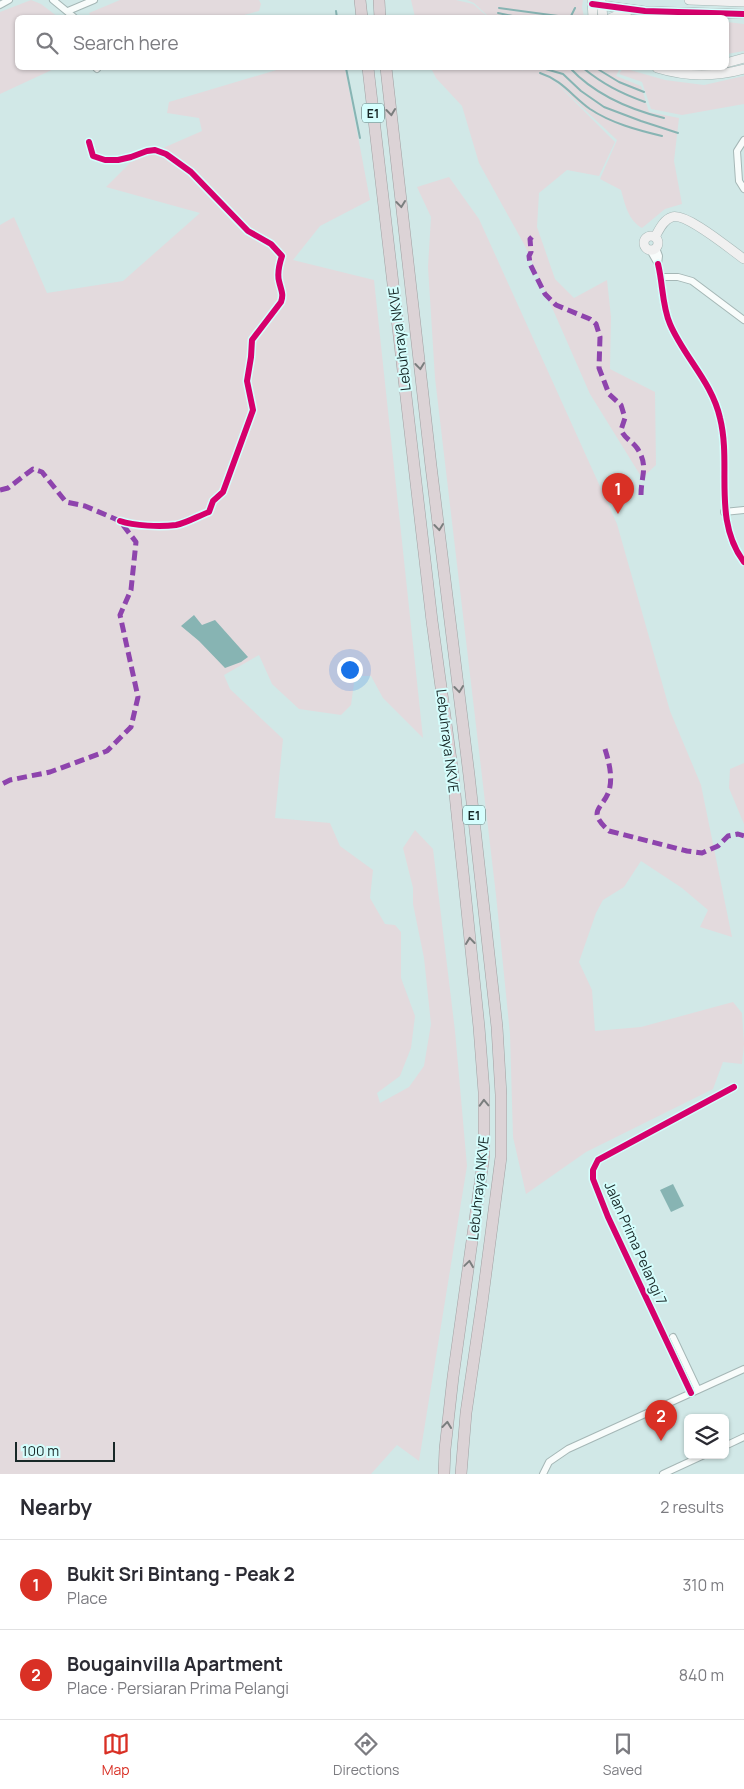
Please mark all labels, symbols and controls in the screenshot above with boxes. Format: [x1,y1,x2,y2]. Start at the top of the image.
search box [15,15,729,70]
icon: search [33,29,61,57]
text: Search here [73,30,179,56]
road number: E1 [362,104,384,122]
one-way arrow [385,108,396,116]
one-way arrow [395,201,406,209]
street label: Lebuhraya NKVE [383,286,415,392]
one-way arrow [414,362,425,370]
pin: 1 [602,473,634,514]
one-way arrow [433,524,444,532]
your location [337,657,363,683]
one-way arrow [453,685,464,693]
street label: Lebuhraya NKVE [432,688,464,794]
road number: E1 [463,806,485,824]
one-way arrow [465,937,476,945]
one-way arrow [479,1099,490,1107]
street label: Lebuhraya NKVE [463,1135,493,1241]
street label: Jalan Prima Pelangi 7 [600,1178,672,1308]
one-way arrow [463,1260,474,1268]
pin: 2 [645,1400,677,1441]
map controls [684,1414,729,1459]
button: layers [684,1414,729,1459]
one-way arrow [441,1421,452,1429]
scale bar [15,1439,115,1462]
text: 100 m [22,1441,59,1460]
text: Nearby [20,1493,92,1521]
text: 2 results [660,1496,724,1518]
text: Bukit Sri Bintang - Peak 2 [67,1561,295,1587]
text: 1 [32,1574,40,1596]
text: 310 m [682,1574,724,1596]
text: Place [67,1587,107,1609]
text: Bougainvilla Apartment [67,1651,283,1677]
text: 2 [31,1664,41,1686]
text: 840 m [679,1664,724,1686]
text: Place · Persiaran Prima Pelangi [67,1677,289,1699]
tab: Map [102,1730,130,1779]
tab: Directions [333,1730,399,1779]
tab: Saved [603,1730,642,1779]

